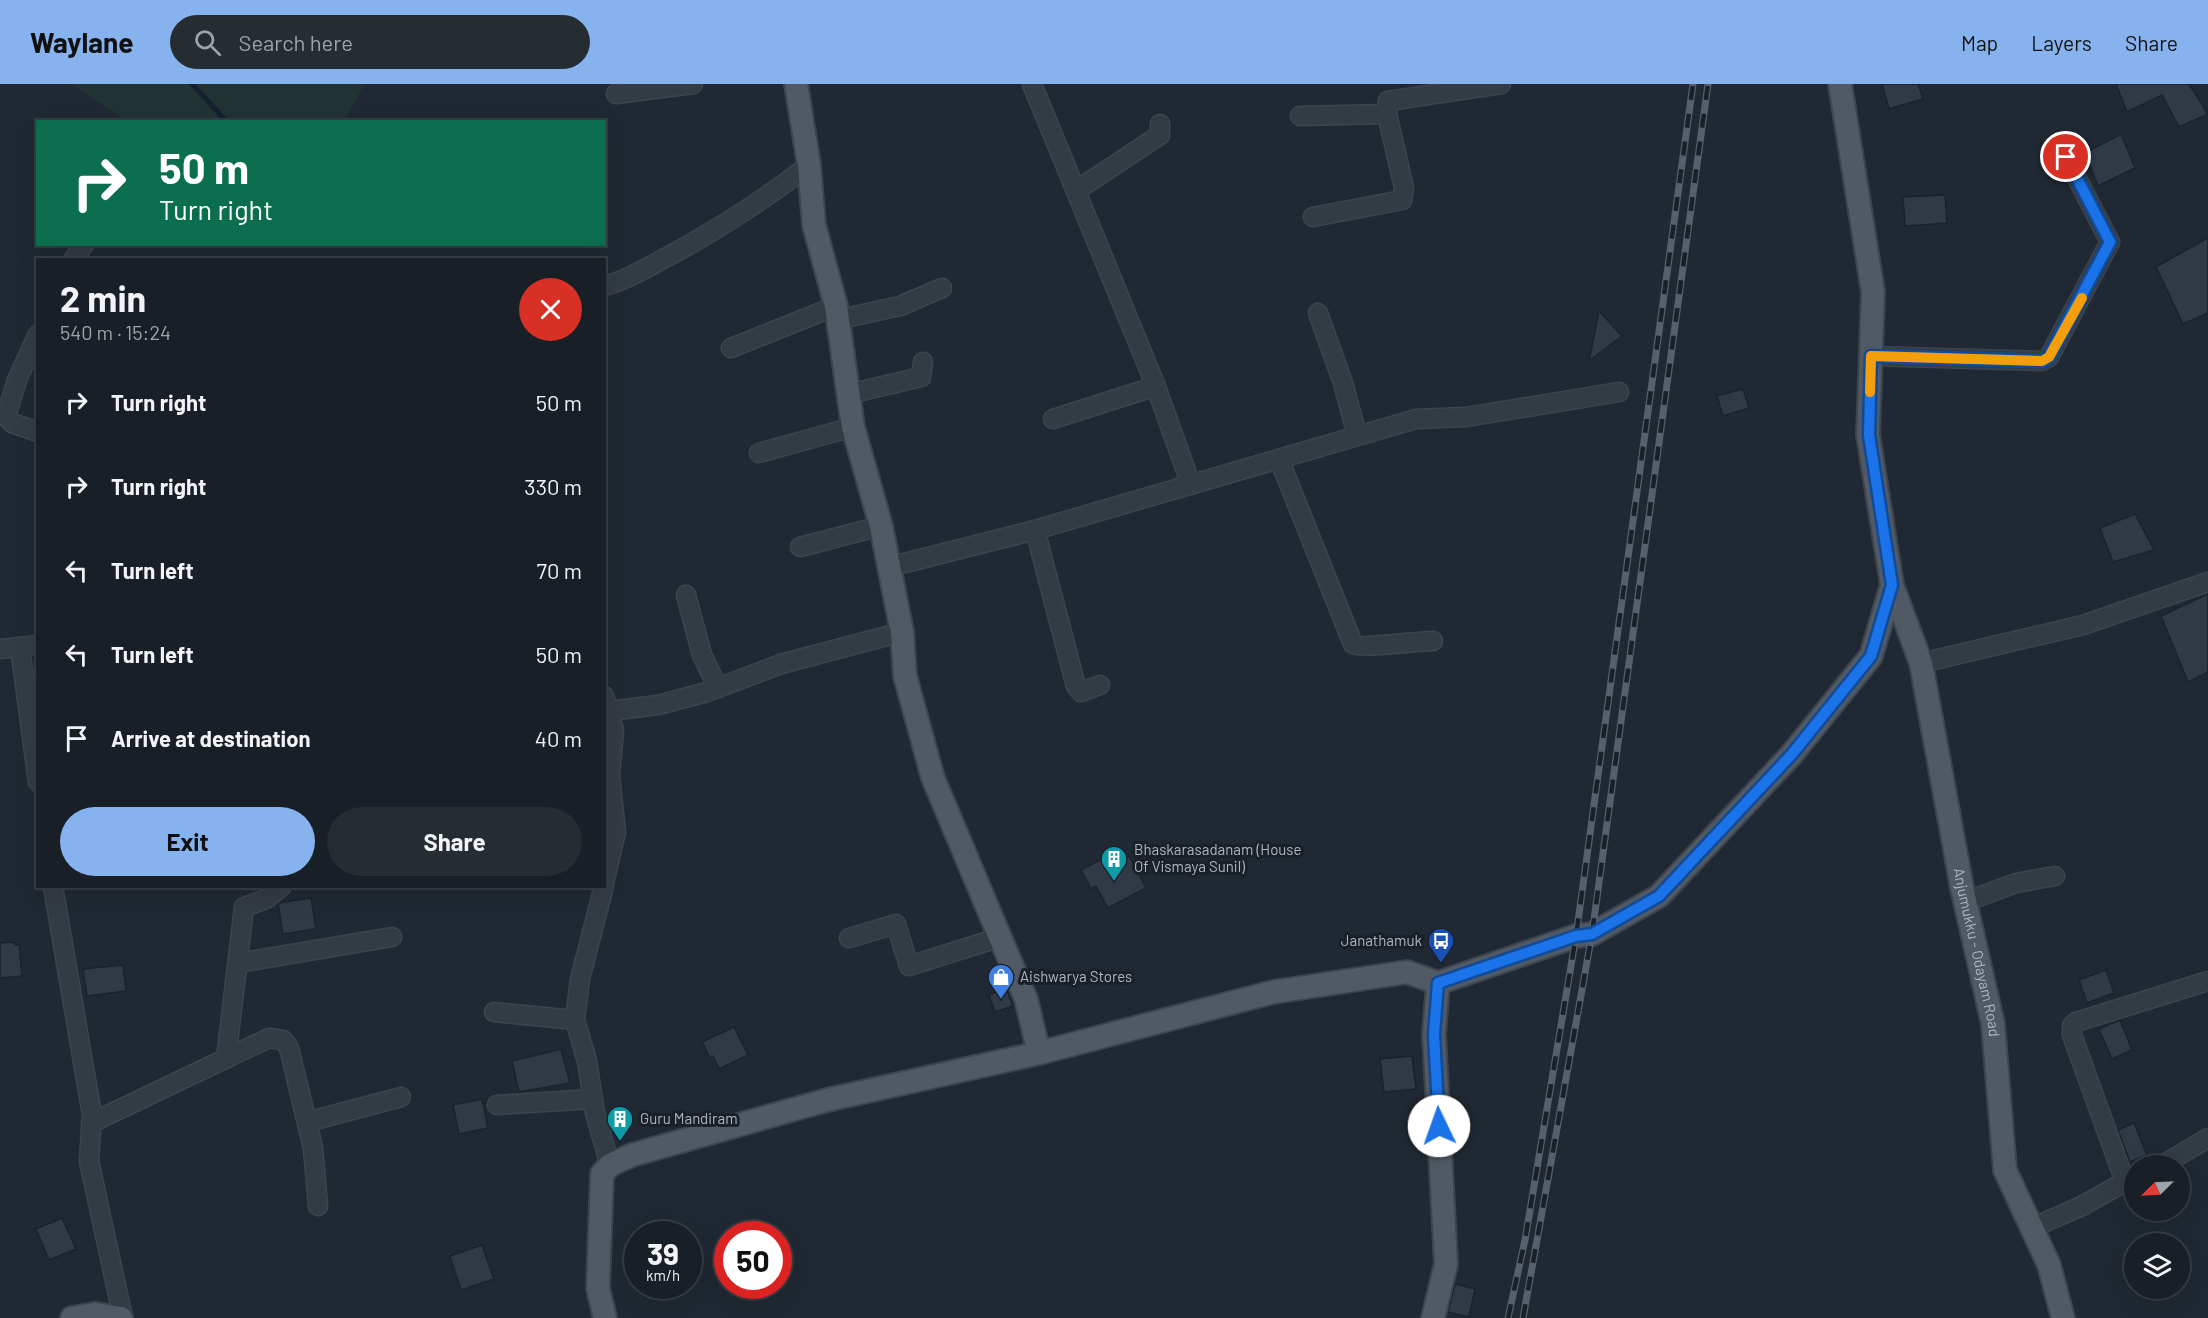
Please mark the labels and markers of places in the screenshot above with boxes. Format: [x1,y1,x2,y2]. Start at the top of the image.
pin [2040,131,2091,182]
place label: Bhaskarasadanam (House Of Vismaya Sunil) [1134,840,1302,875]
building icon: Bhaskarasadanam (House Of Vismaya Sunil) [1099,844,1129,882]
bus stop icon: Janathamuk [1426,926,1456,964]
place label: Janathamuk [1341,931,1422,949]
shop icon: Aishwarya Stores [986,962,1016,1000]
place label: Aishwarya Stores [1020,967,1132,985]
building icon: Guru Mandiram [605,1104,635,1142]
place label: Guru Mandiram [640,1109,738,1127]

